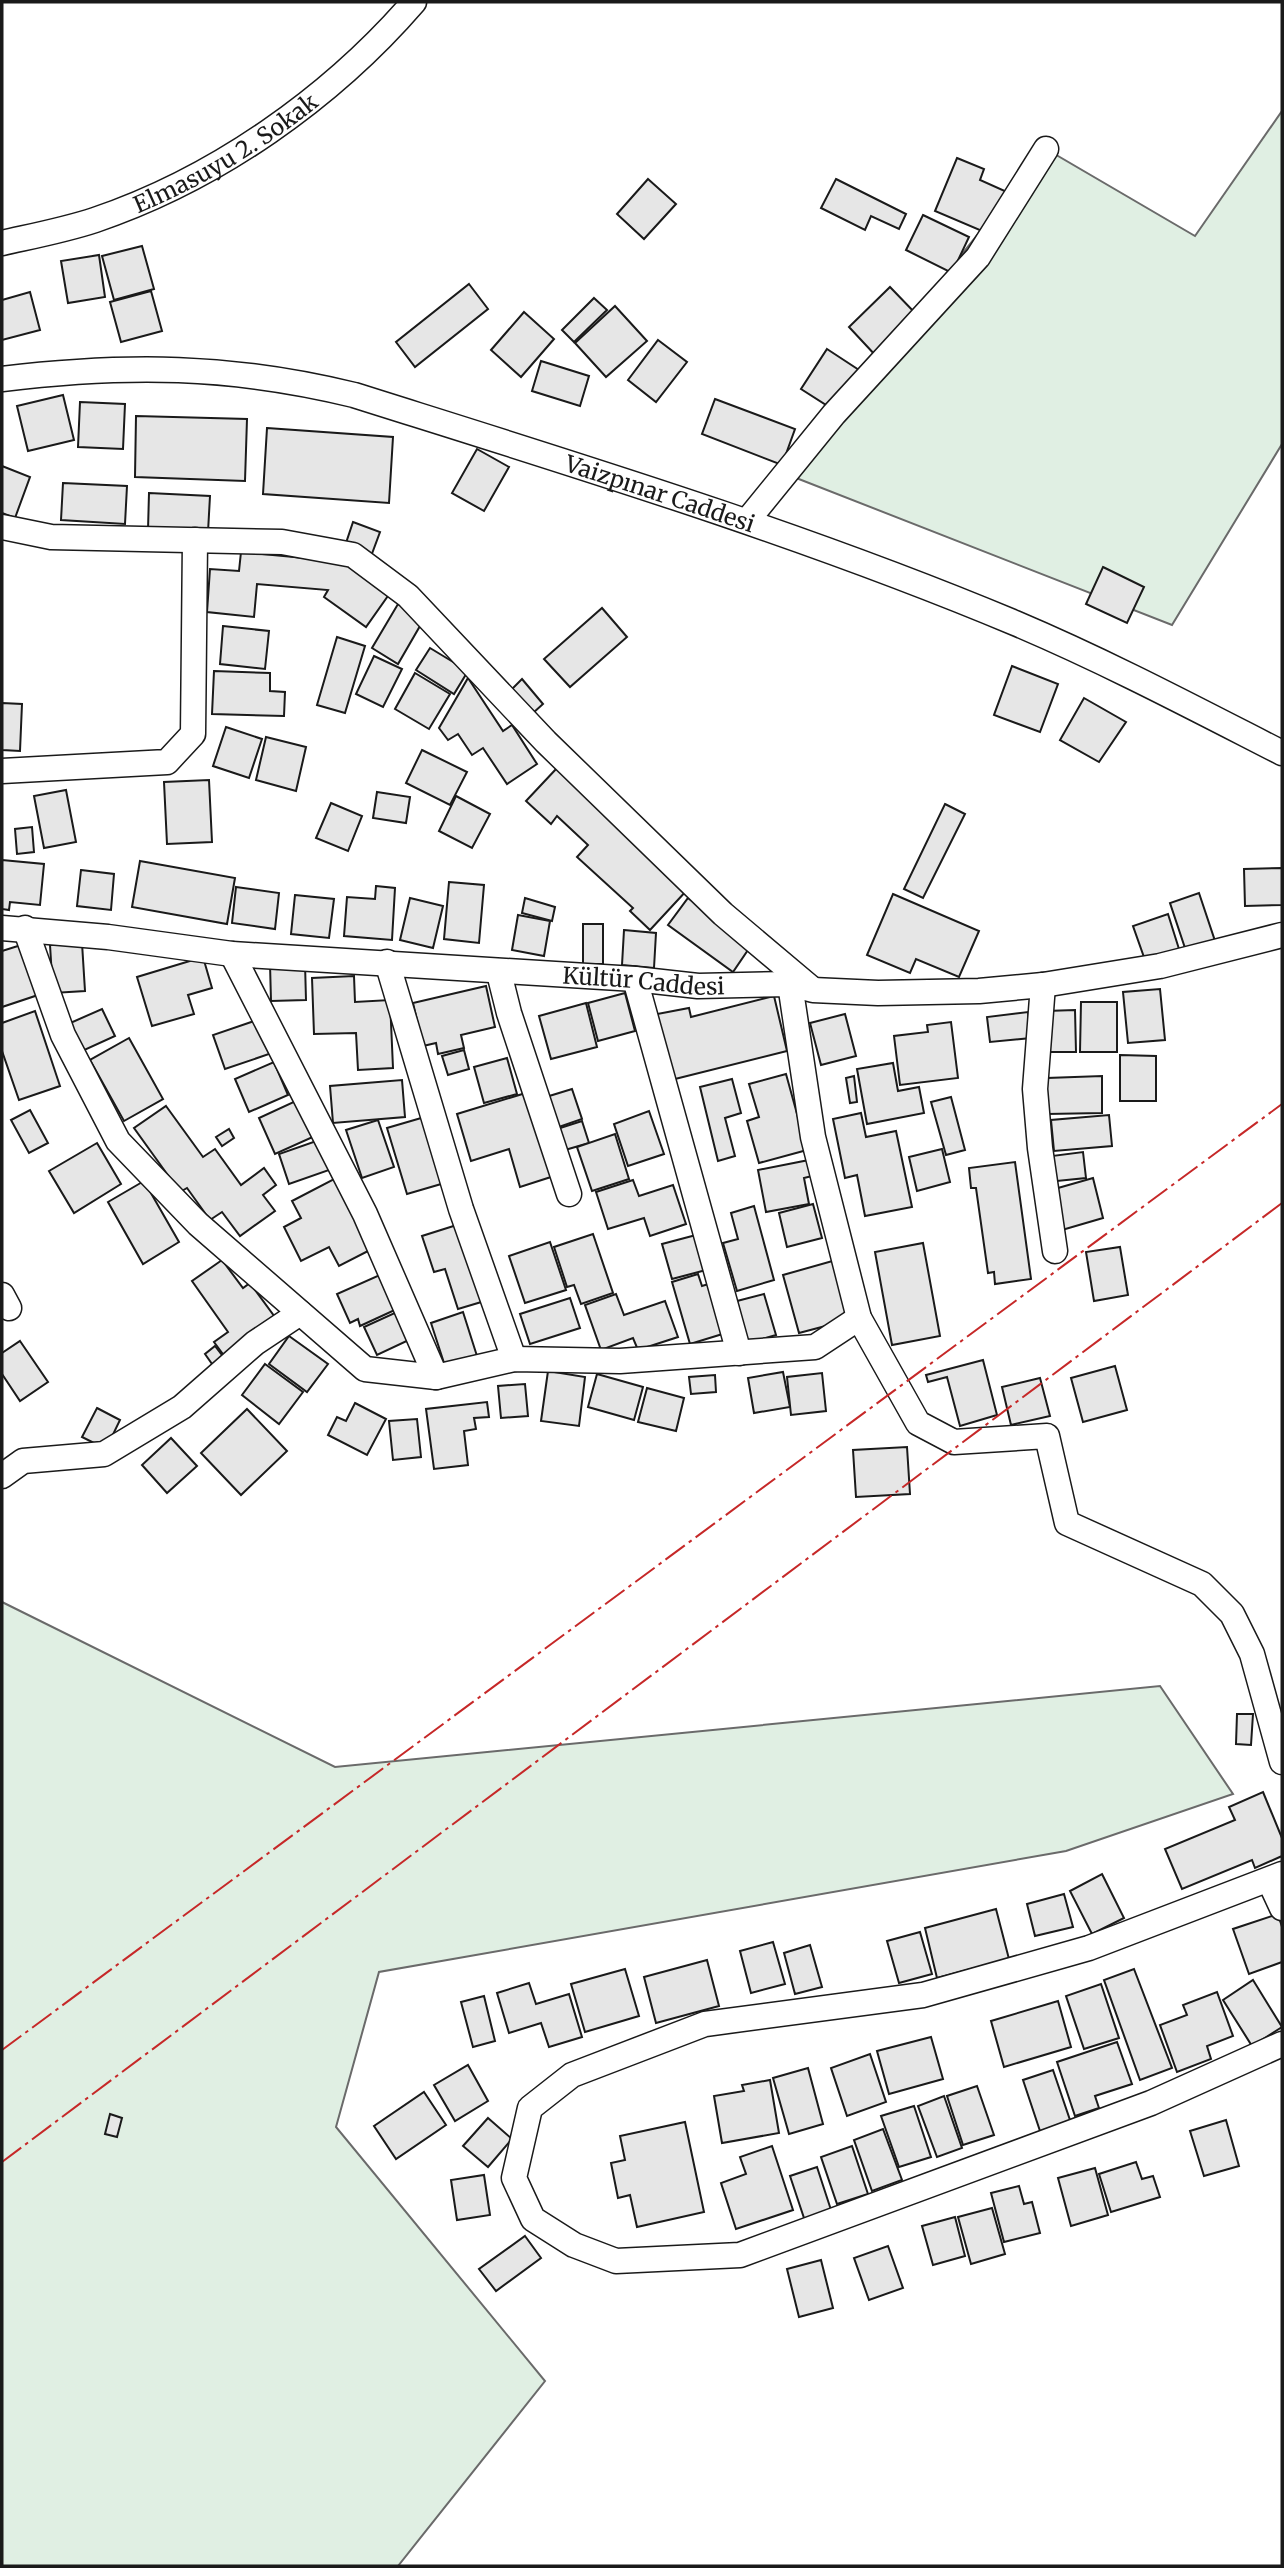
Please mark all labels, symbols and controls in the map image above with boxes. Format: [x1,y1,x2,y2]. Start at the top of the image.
street label: Elmasuyu 2. Sokak [129,86,323,218]
street label: Vaizpınar Caddesi [561,448,759,538]
street label: Kültür Caddesi [562,960,725,1001]

